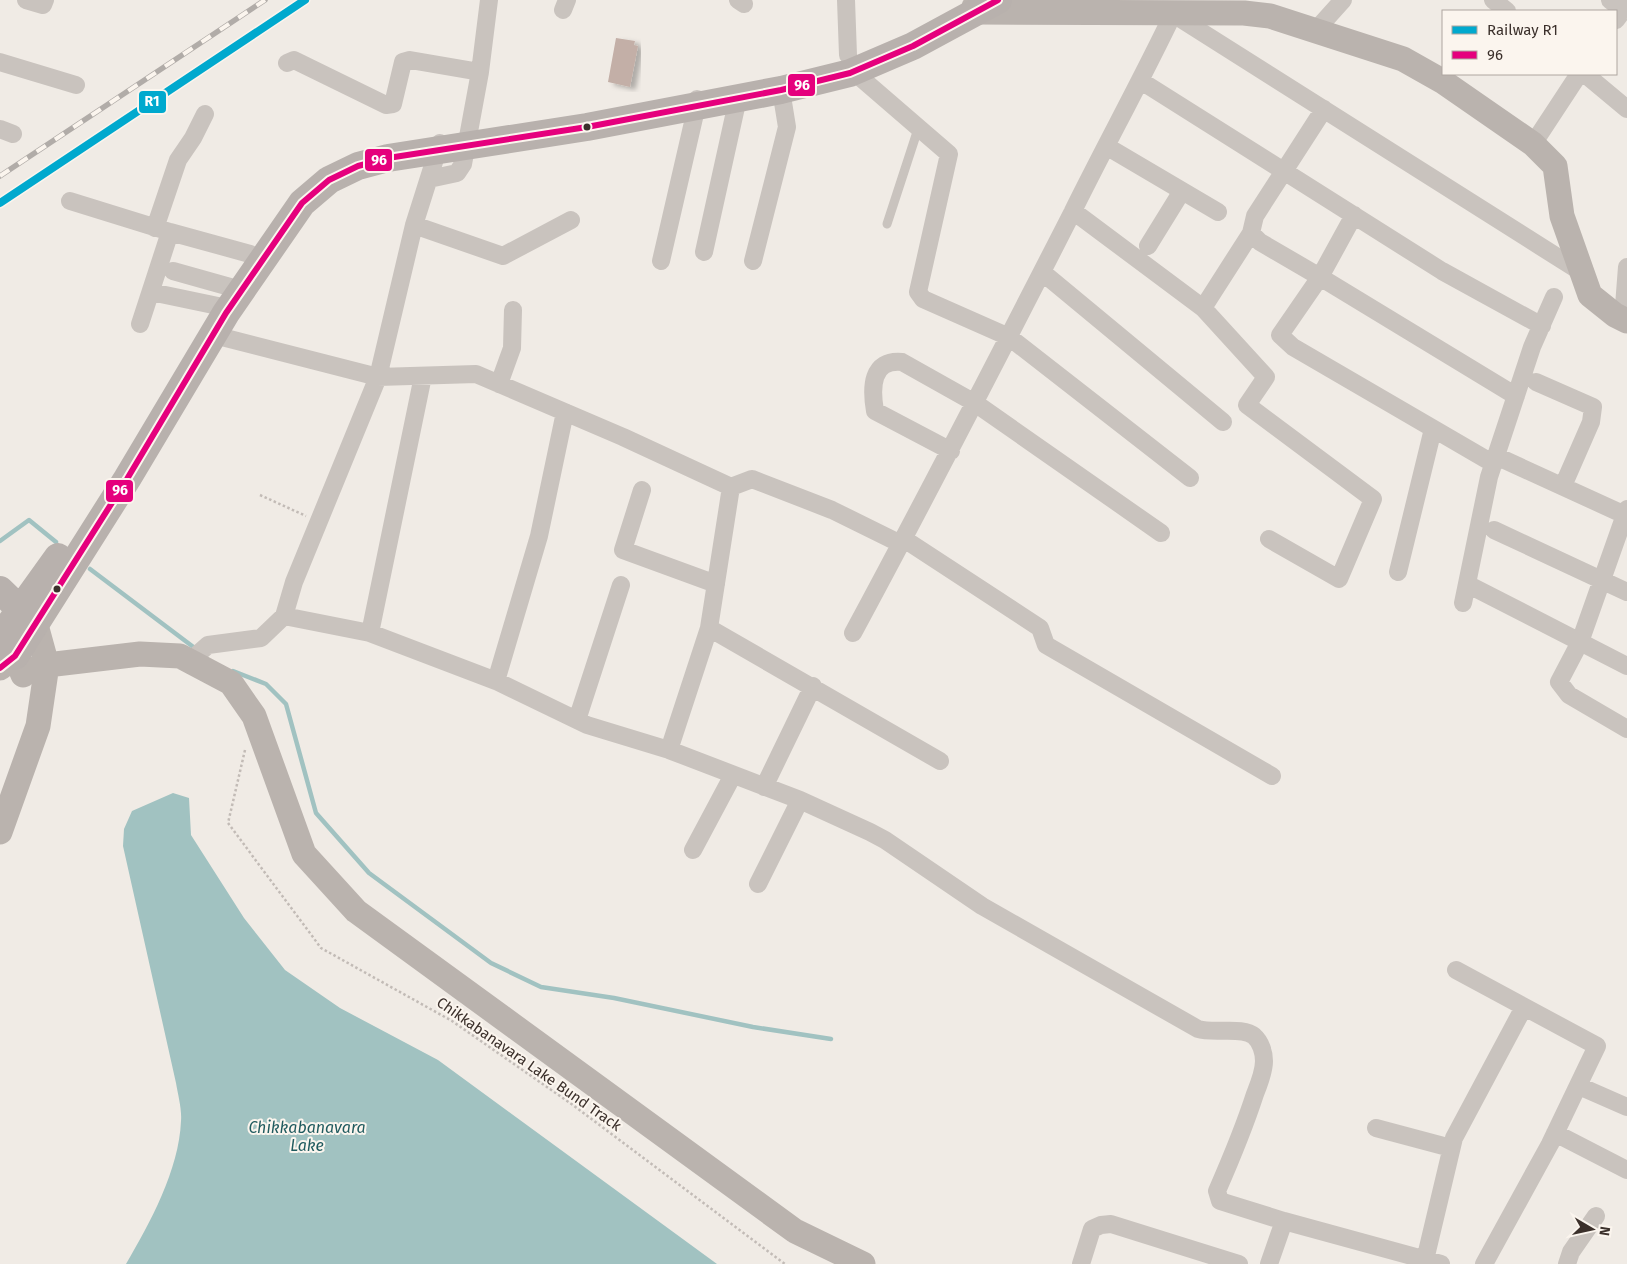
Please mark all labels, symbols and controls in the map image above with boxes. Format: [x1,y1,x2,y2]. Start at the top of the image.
legend [1442,10,1617,75]
text: Railway R1 [1487,21,1558,39]
text: 96 [1487,46,1503,64]
line badge: 96 [787,73,816,97]
text: 96 [794,77,810,94]
line badge: R1 [138,90,167,114]
text: R1 [145,93,159,110]
unlabelled marker [582,122,592,132]
line badge: 96 [364,148,393,172]
text: 96 [371,152,387,169]
line badge: 96 [105,479,134,503]
text: 96 [112,482,128,499]
unlabelled marker [52,584,62,594]
street label: Chikkabanavara Lake Bund Track [433,993,625,1135]
water label: Chikkabanavara Lake [248,1118,366,1155]
north arrow [1567,1204,1617,1254]
text: N [1595,1225,1613,1237]

